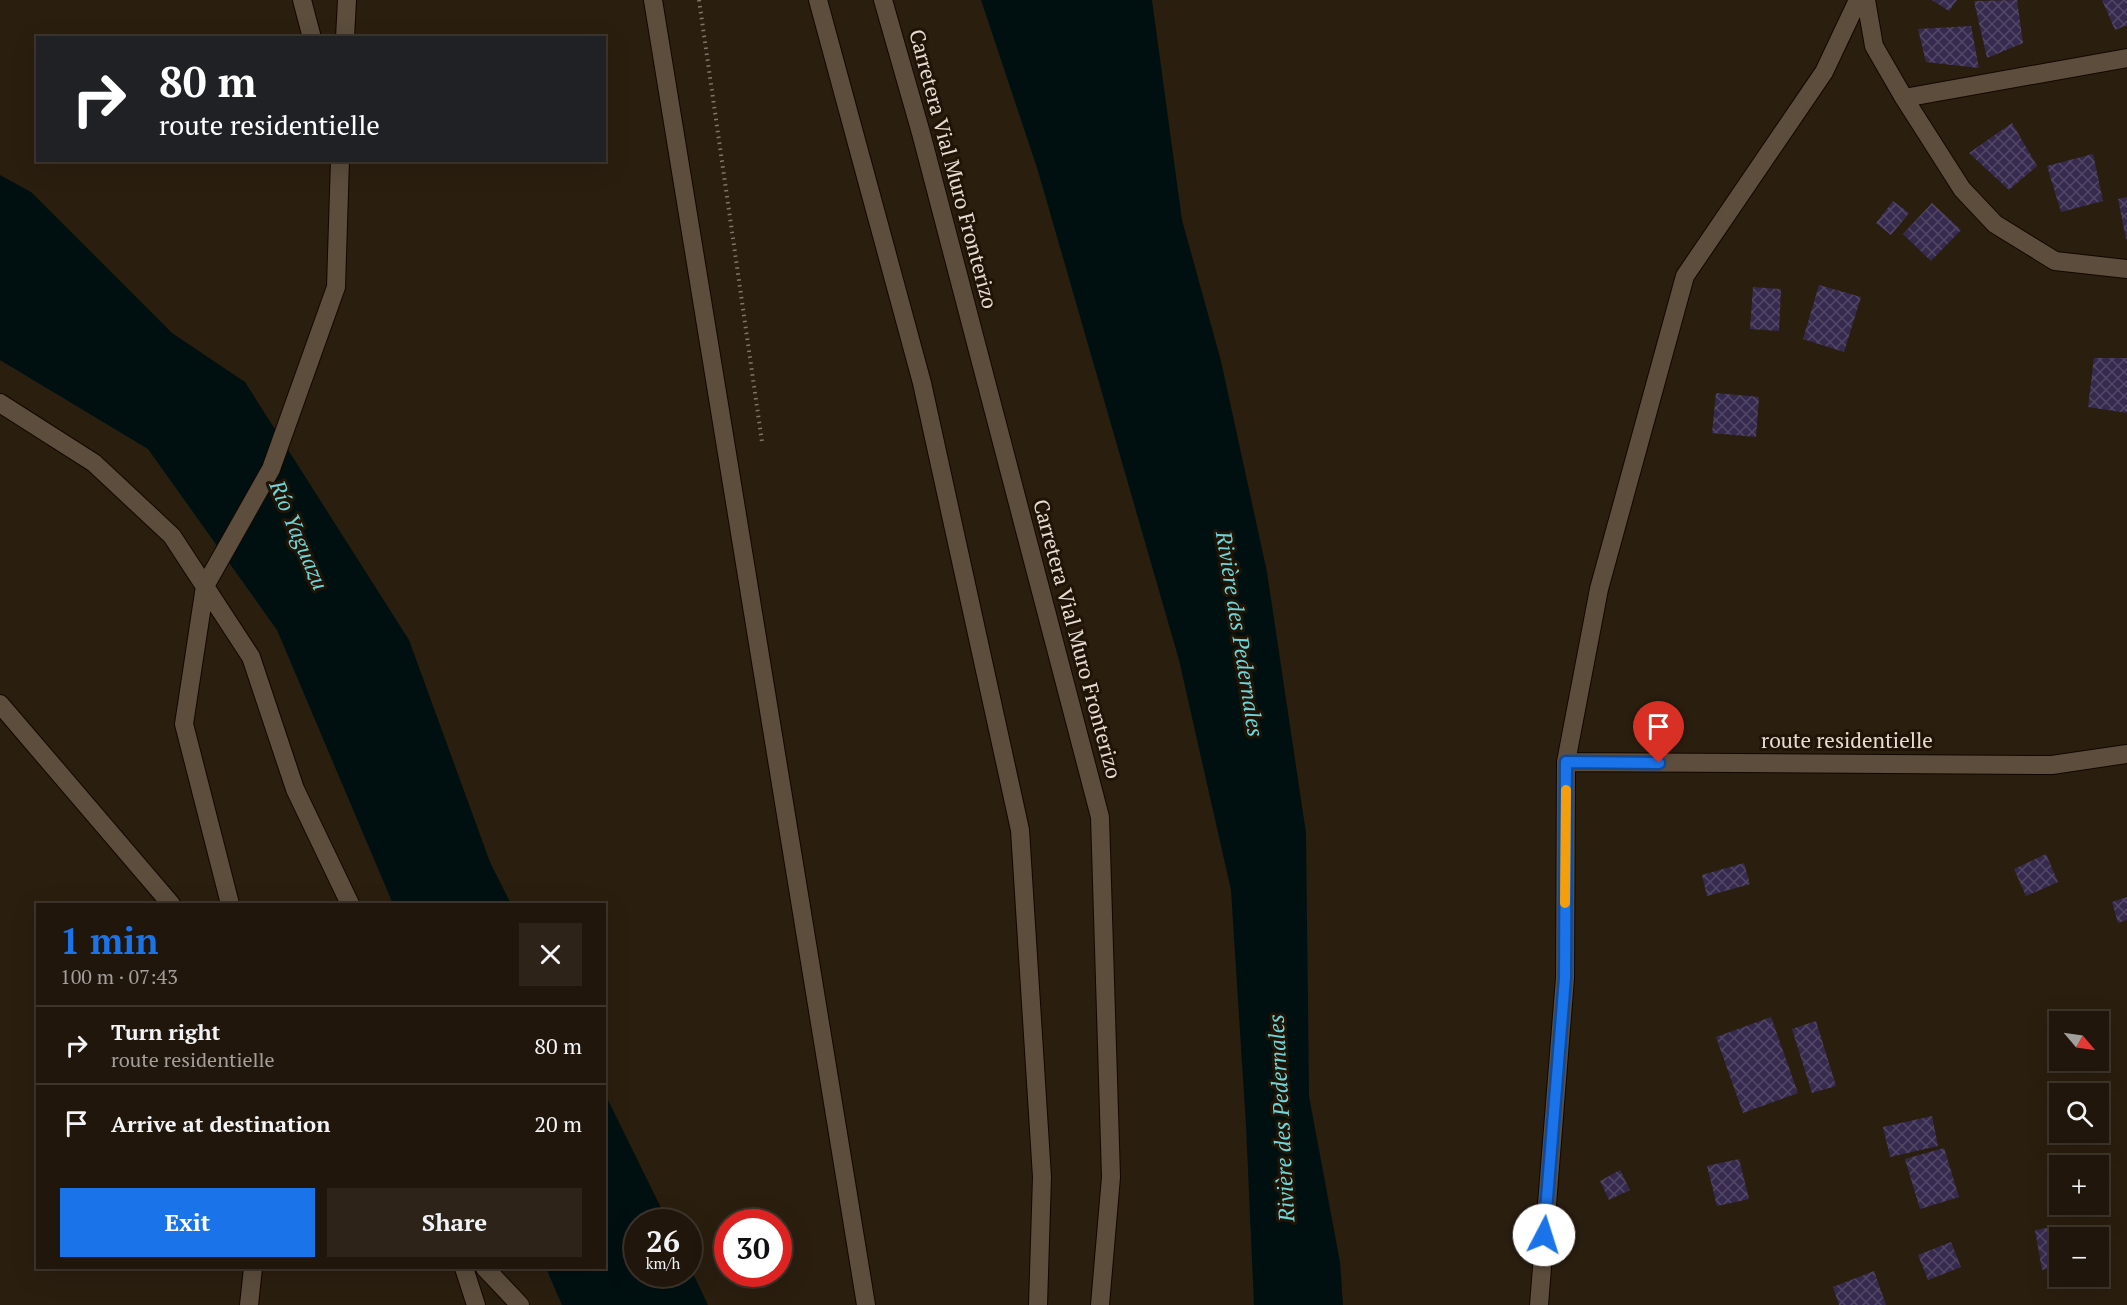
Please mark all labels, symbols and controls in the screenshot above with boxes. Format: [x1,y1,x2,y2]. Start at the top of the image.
street label: Carretera Vial Muro Fronterizo [903,26,1005,311]
text: 80 m [159,53,257,109]
icon: right [60,60,138,138]
text: route residentielle [159,107,380,143]
water label: Río Yaguazu [263,475,336,594]
street label: Carretera Vial Muro Fronterizo [1027,496,1129,781]
water label: Rivière des Pedernales [1210,528,1271,739]
pin [1633,701,1684,763]
icon: arrive [1642,710,1675,743]
street label: route residentielle [1761,726,1933,754]
text: 1 min [60,917,158,964]
button: close [519,923,582,986]
text: 100 m · 07:43 [60,963,178,990]
north arrow [2049,1011,2109,1071]
map controls [2049,1011,2109,1287]
water label: Rivière des Pedernales [1261,1013,1300,1224]
text: Turn right [111,1017,220,1046]
icon: right [60,1029,93,1062]
text: 80 m [534,1031,582,1060]
text: route residentielle [111,1046,275,1073]
button: search [2049,1083,2109,1143]
icon: arrive [60,1107,93,1140]
text: Arrive at destination [111,1109,330,1138]
text: 20 m [534,1109,582,1138]
button: + [2049,1155,2109,1215]
button: Exit [60,1188,315,1257]
button: Share [327,1188,582,1257]
position arrow [1512,1203,1576,1267]
speed limit sign: 30 [714,1209,792,1287]
text: 26 [646,1221,680,1261]
button: − [2049,1227,2109,1287]
text: km/h [646,1253,680,1273]

